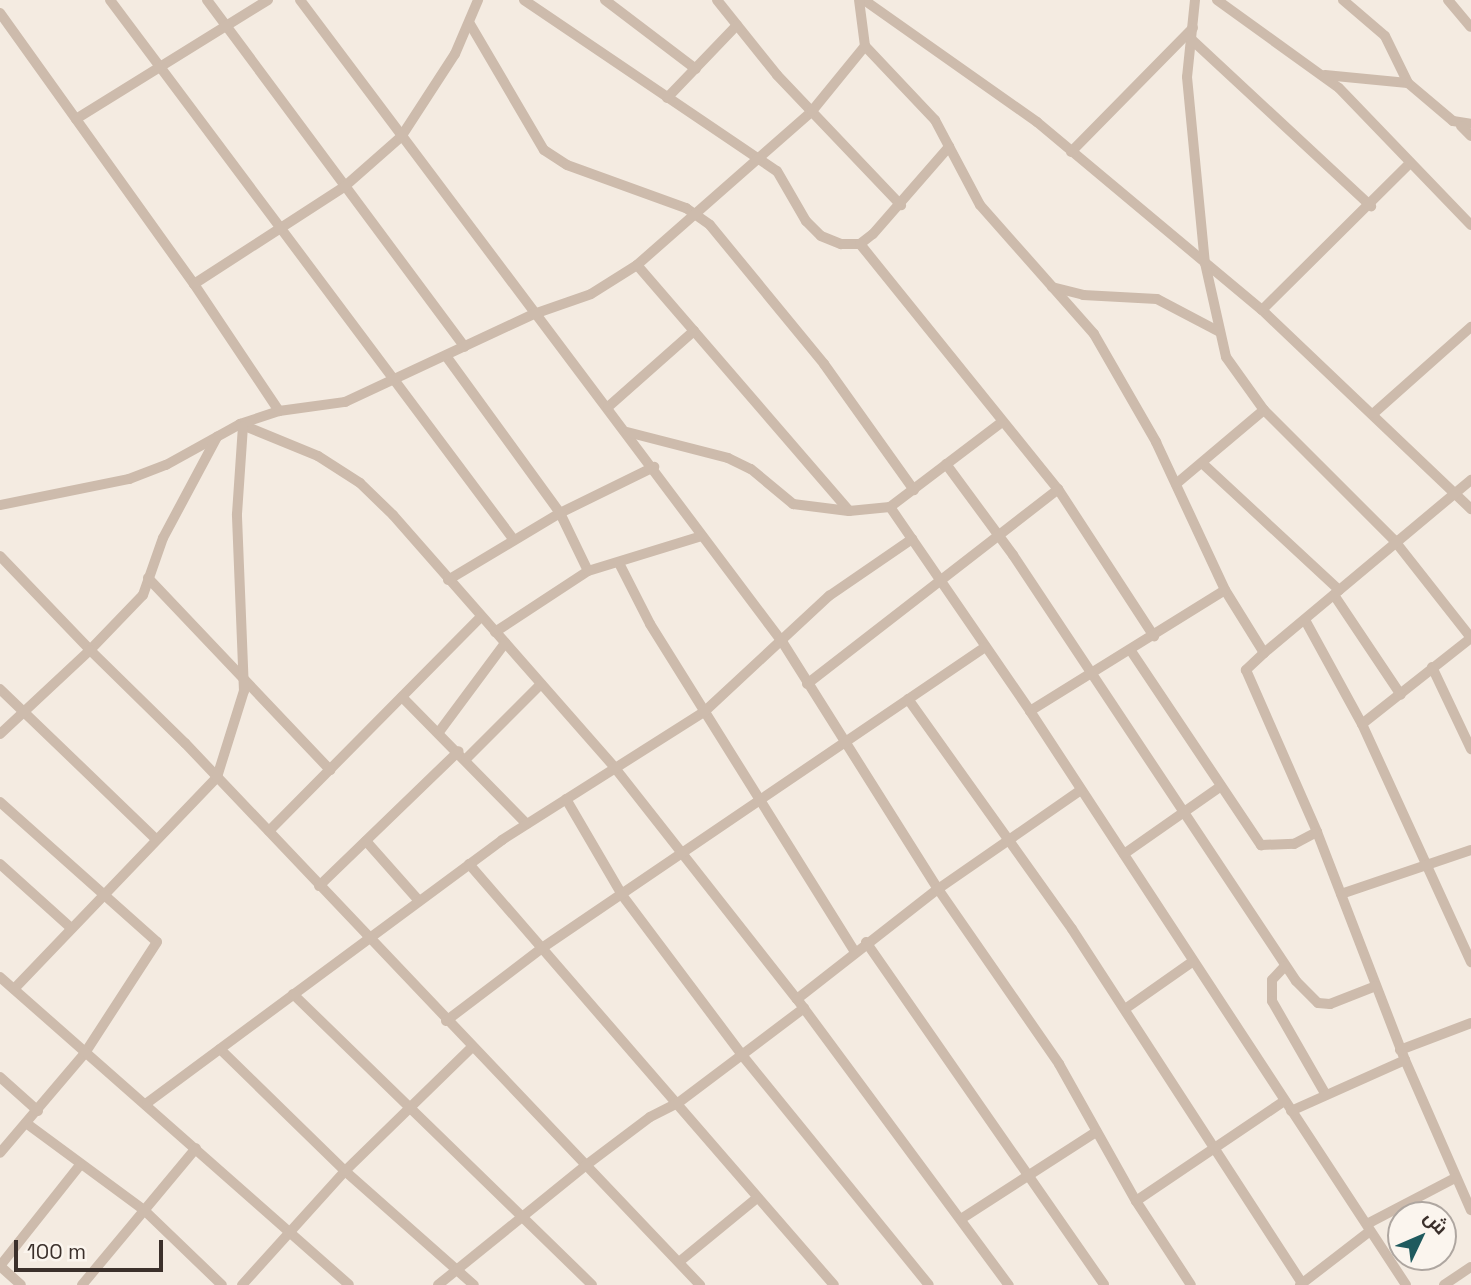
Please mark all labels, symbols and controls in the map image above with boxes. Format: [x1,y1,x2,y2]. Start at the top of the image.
north arrow [1387,1201,1457,1271]
text: ش [1419,1205,1453,1240]
scale bar [18,1226,166,1270]
text: 100 m [27,1238,86,1265]

